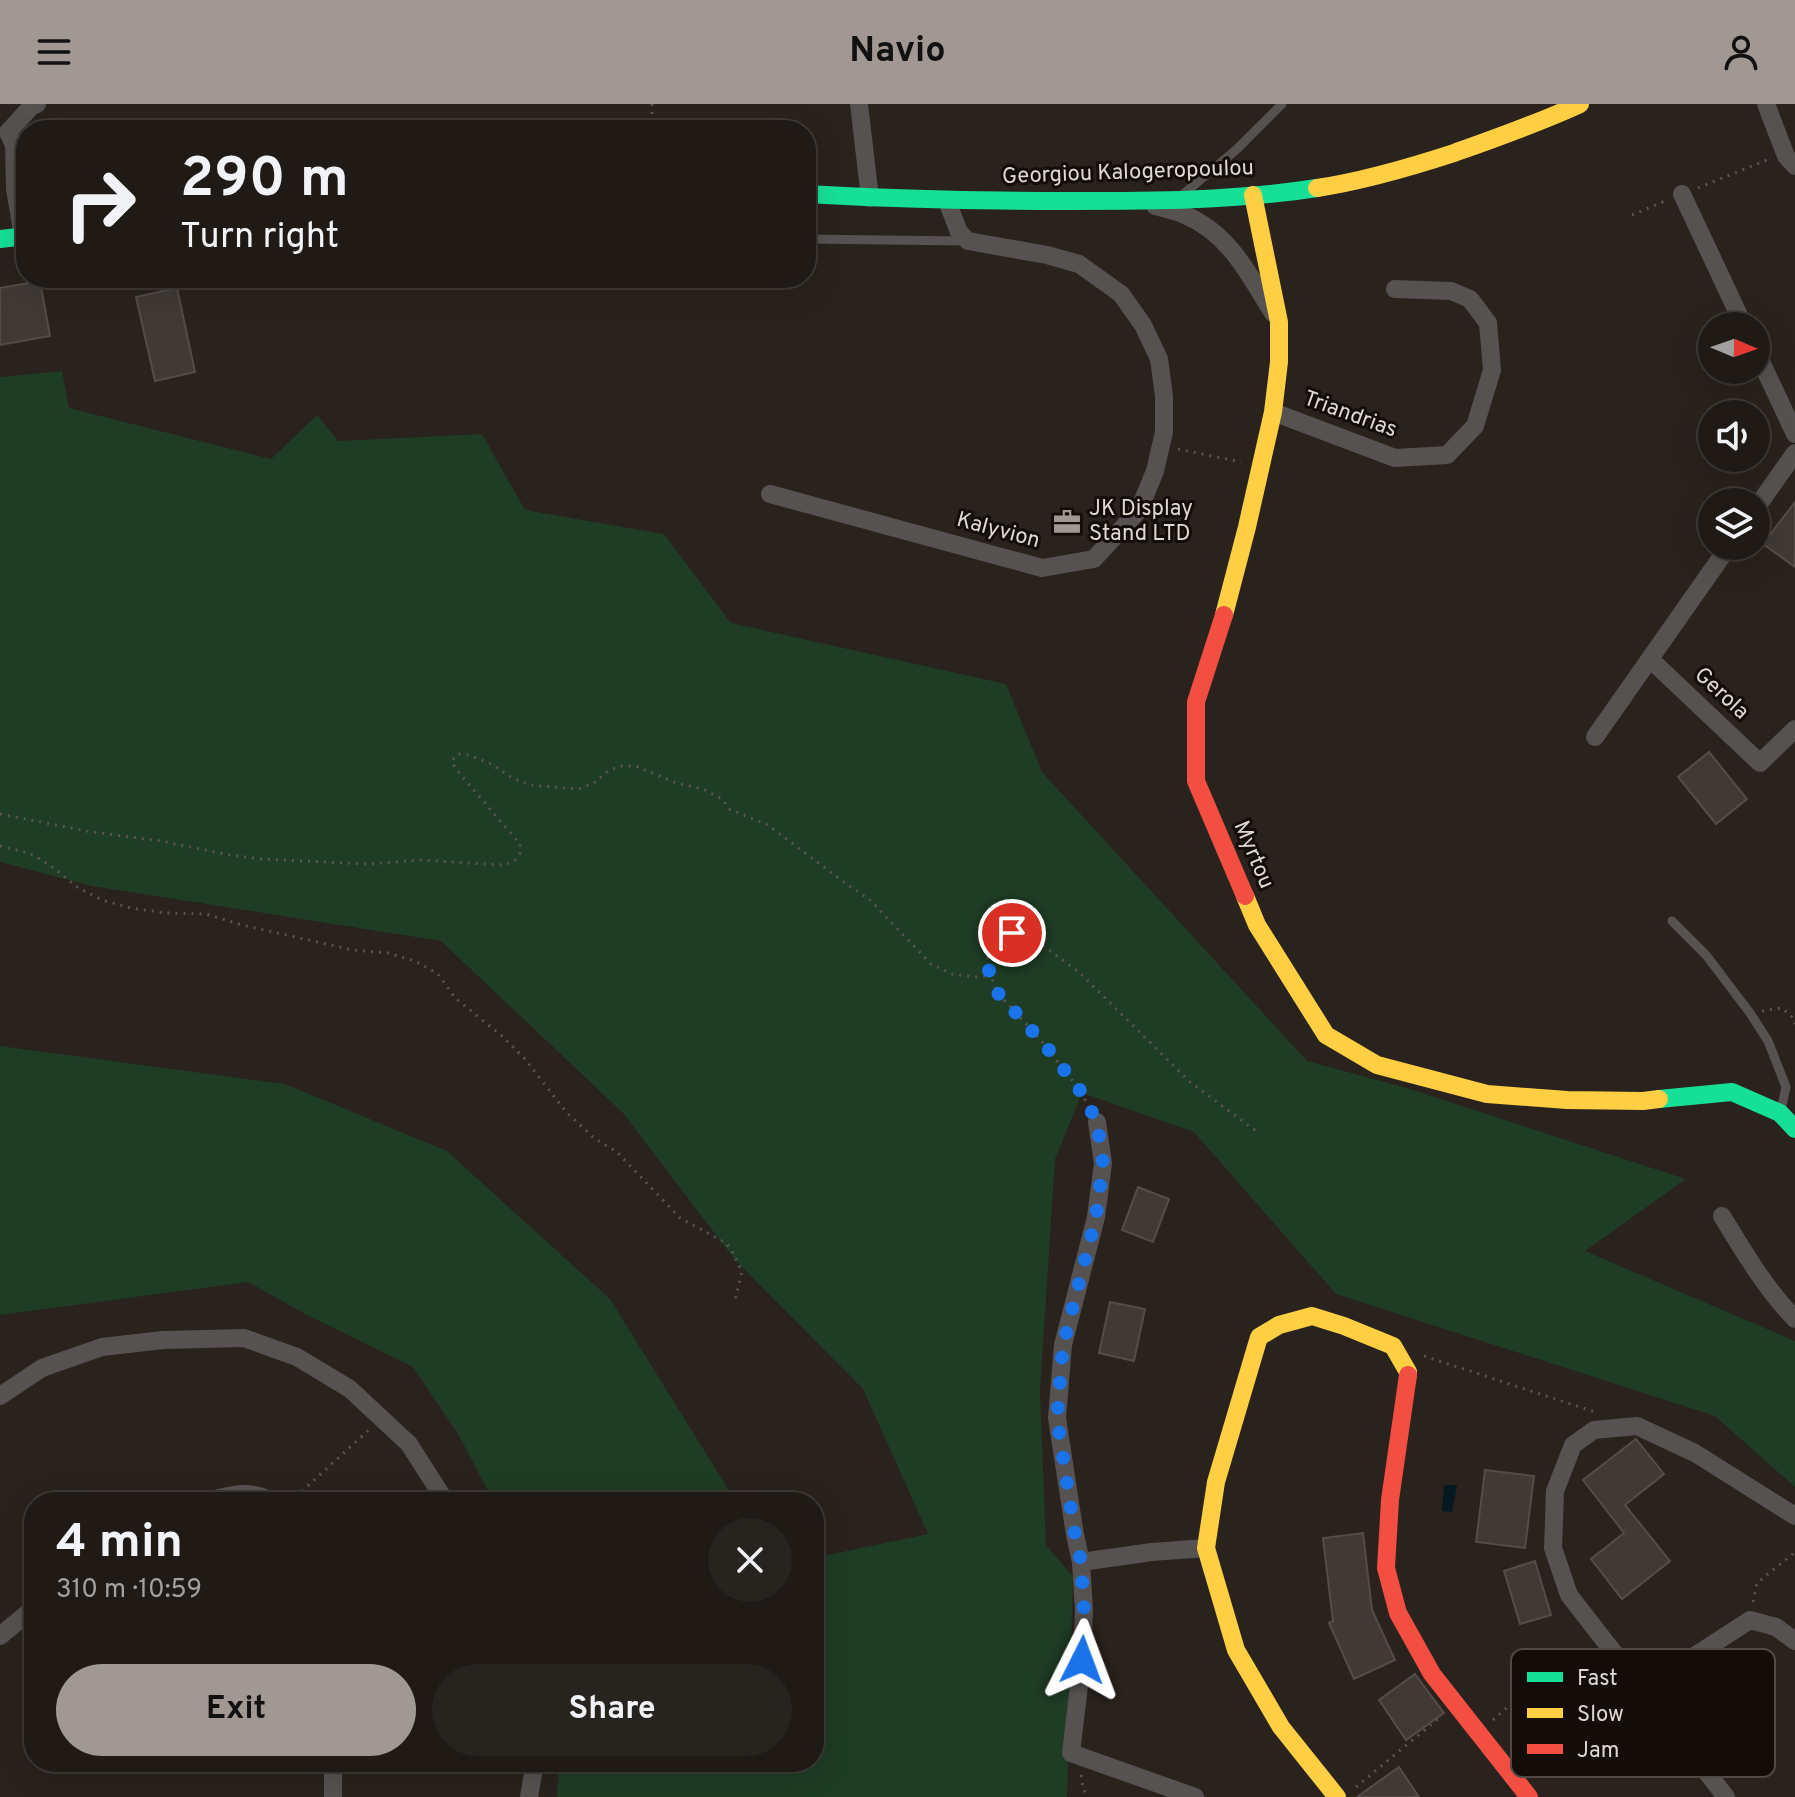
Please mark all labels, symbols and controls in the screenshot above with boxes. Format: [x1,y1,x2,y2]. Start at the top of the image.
text: Navio [849,29,946,75]
icon: menu [32,30,76,74]
icon: person [1719,30,1763,74]
text: 290 m [180,146,349,216]
icon: right [48,152,152,256]
street label: Georgiou Kalogeropoulou [1002,155,1254,191]
text: Turn right [180,215,339,261]
north arrow [1698,312,1770,384]
map controls [1698,312,1770,560]
street label: Triandrias [1299,386,1401,444]
button: sound [1698,400,1770,472]
button: layers [1698,488,1770,560]
place label: JK Display Stand LTD [1089,496,1193,548]
street label: Kalyvion [953,507,1043,555]
office icon: JK Display Stand LTD [1052,507,1082,537]
street label: Gerola [1688,662,1754,726]
street label: Myrtou [1227,817,1279,893]
pin [978,899,1046,967]
icon: arrive [990,911,1034,955]
text: 4 min [56,1514,183,1574]
button: close [708,1518,792,1602]
text: 310 m · 10:59 [56,1574,202,1607]
position arrow [1040,1618,1124,1702]
legend [1511,1649,1775,1777]
button: Exit [56,1664,416,1756]
button: Share [432,1664,792,1756]
text: Fast [1577,1666,1618,1693]
text: Slow [1577,1702,1624,1729]
text: Jam [1577,1738,1620,1765]

